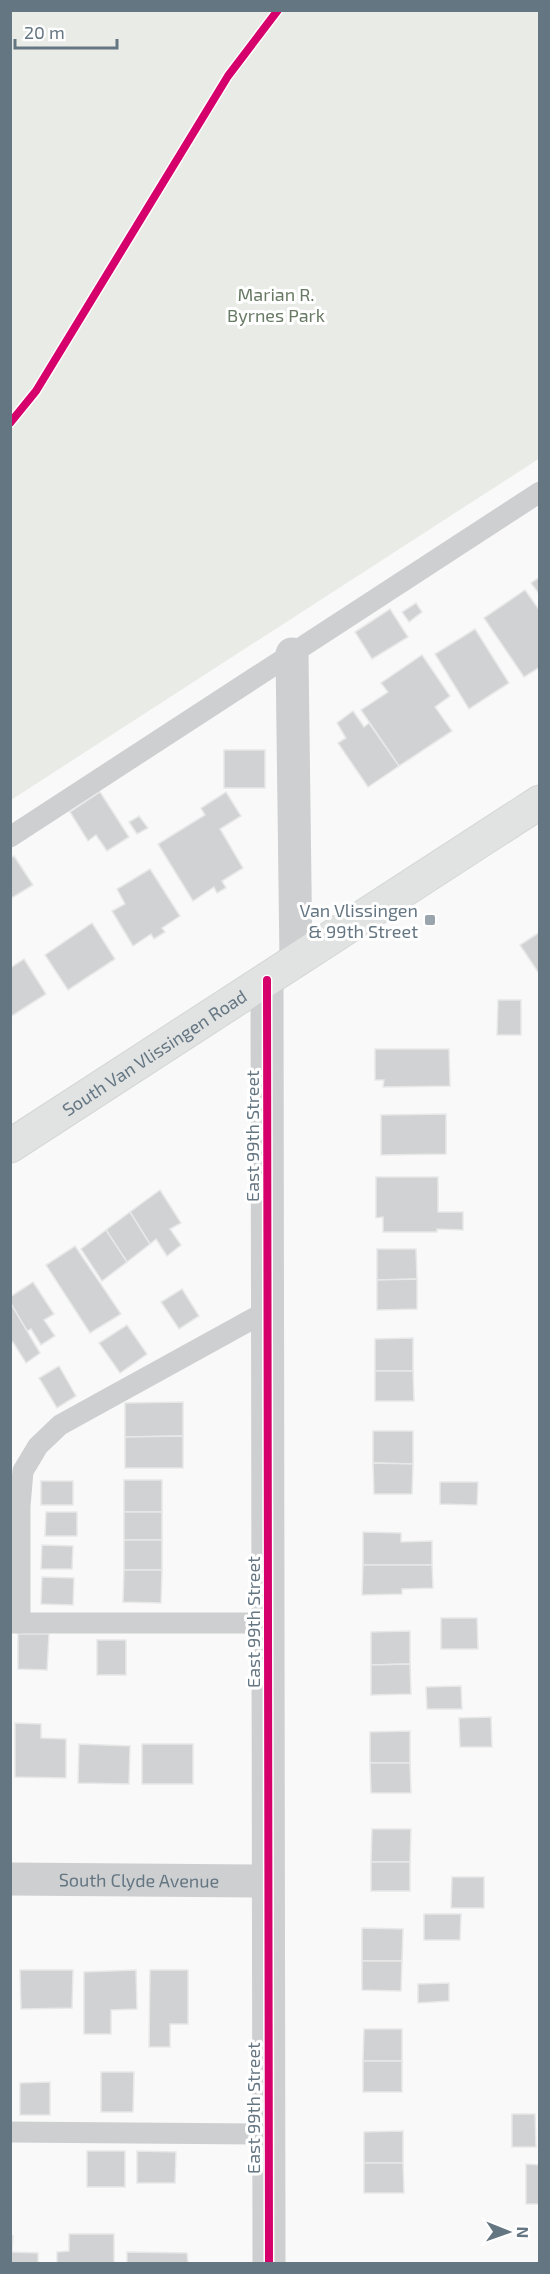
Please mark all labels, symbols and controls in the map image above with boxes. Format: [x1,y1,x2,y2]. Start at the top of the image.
scale bar [15,12,117,50]
text: 20 m [24,21,65,43]
park label: Marian R. Byrnes Park [227,283,325,326]
place label: Van Vlissingen & 99th Street [300,899,418,942]
marker: Van Vlissingen & 99th Street [423,913,437,927]
street label: South Van Vlissingen Road [58,984,251,1120]
street label: East 99th Street [241,1070,263,1202]
street label: East 99th Street [242,1556,264,1688]
street label: South Clyde Avenue [59,1868,219,1892]
street label: East 99th Street [242,2042,264,2174]
north arrow [478,2202,538,2262]
text: N [514,2226,533,2238]

